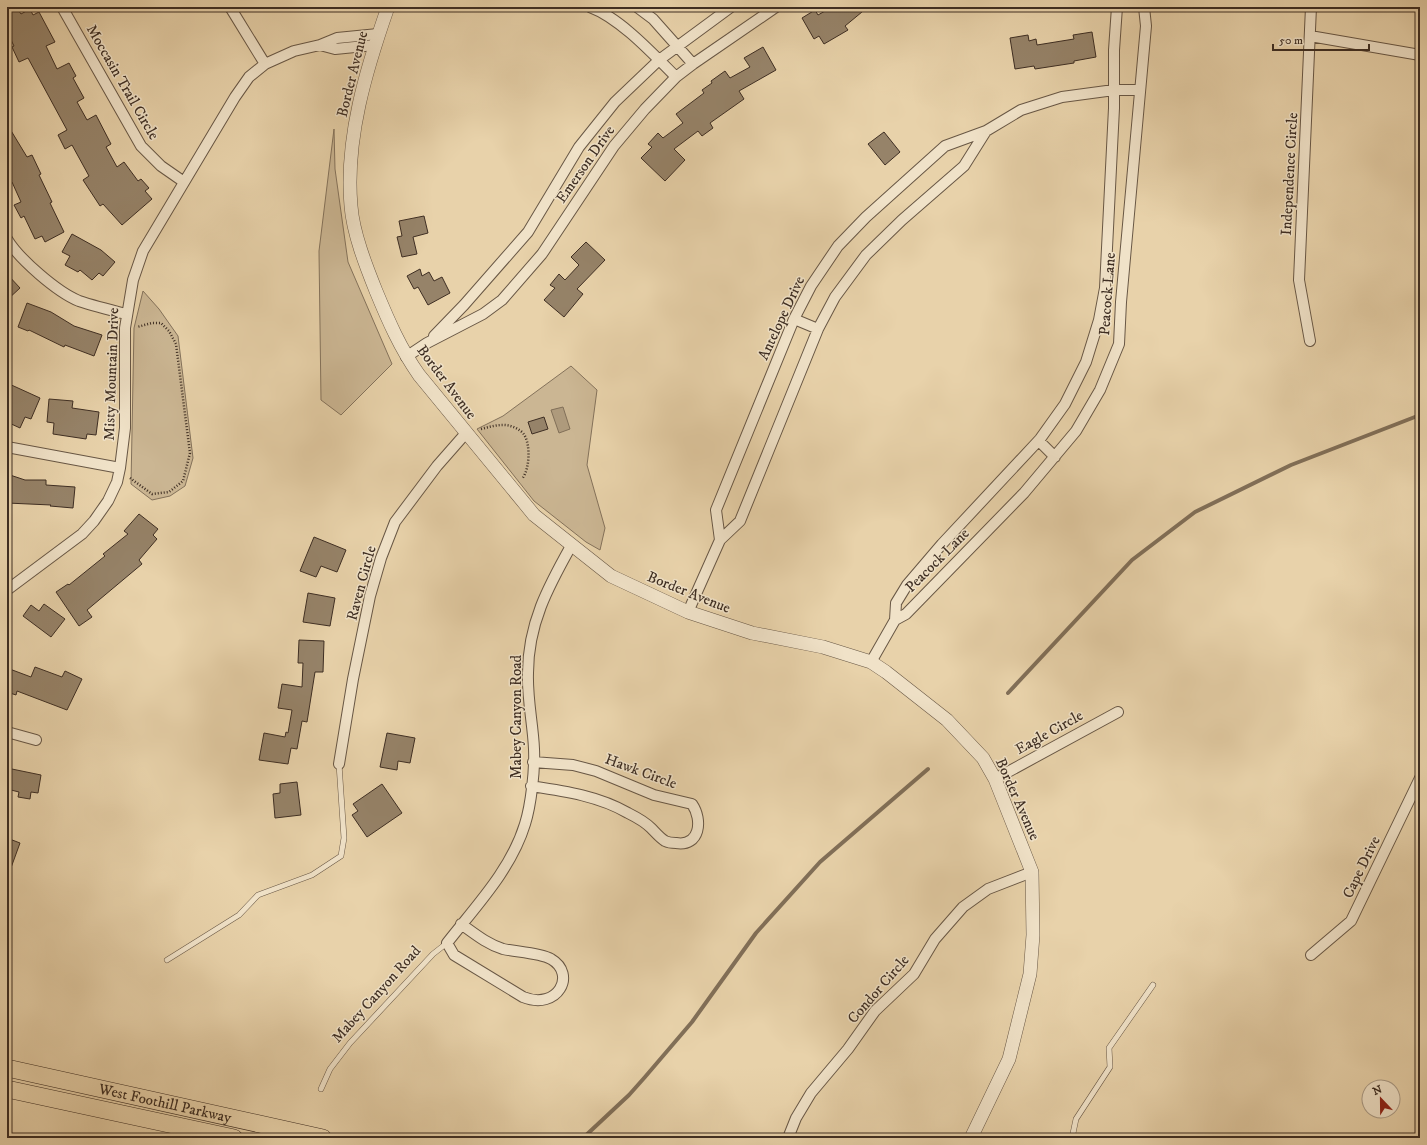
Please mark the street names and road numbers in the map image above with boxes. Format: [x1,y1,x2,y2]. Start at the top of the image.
street label: Moccasin Trail Circle [82,21,163,143]
street label: Border Avenue [333,29,372,119]
street label: Independence Circle [1277,112,1302,236]
street label: Emerson Drive [552,122,619,207]
street label: Peacock Lane [1095,252,1120,336]
street label: Antelope Drive [754,273,809,363]
street label: Misty Mountain Drive [100,307,123,441]
street label: Border Avenue [413,341,481,423]
street label: Peacock Lane [901,524,973,596]
street label: Raven Circle [342,544,381,623]
street label: Border Avenue [644,567,733,618]
street label: Mabey Canyon Road [507,654,526,779]
street label: Eagle Circle [1012,706,1086,759]
street label: Hawk Circle [602,750,679,793]
street label: Border Avenue [991,755,1044,843]
street label: Cape Drive [1338,833,1385,901]
street label: Mabey Canyon Road [328,941,425,1047]
street label: Condor Circle [843,951,913,1028]
street label: West Foothill Parkway [96,1079,234,1128]

